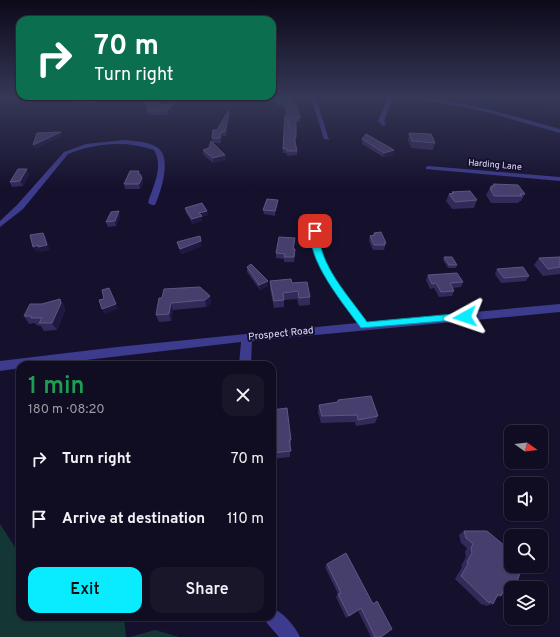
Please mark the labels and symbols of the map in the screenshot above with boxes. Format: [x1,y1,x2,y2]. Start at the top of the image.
street label: Harding Lane [468,157,522,173]
pin [298,214,332,248]
position arrow [444,296,486,338]
street label: Prospect Road [248,324,314,344]
north arrow [504,425,548,469]

